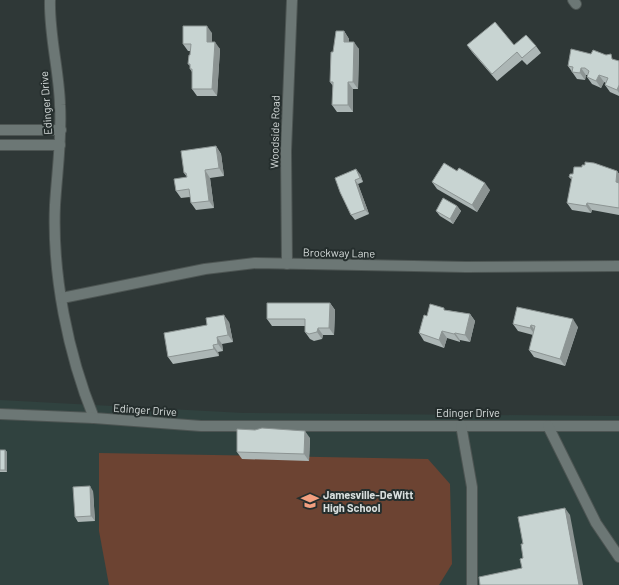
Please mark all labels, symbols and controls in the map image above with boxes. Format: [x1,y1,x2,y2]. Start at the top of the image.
street label: Edinger Drive [37,71,54,135]
street label: Woodside Road [267,95,282,169]
street label: Brockway Lane [303,245,375,260]
street label: Edinger Drive [113,401,177,418]
street label: Edinger Drive [436,406,500,419]
place label: Jamesville-DeWitt High School [323,488,413,514]
school or university icon: Jamesville-DeWitt High School [300,491,320,511]

